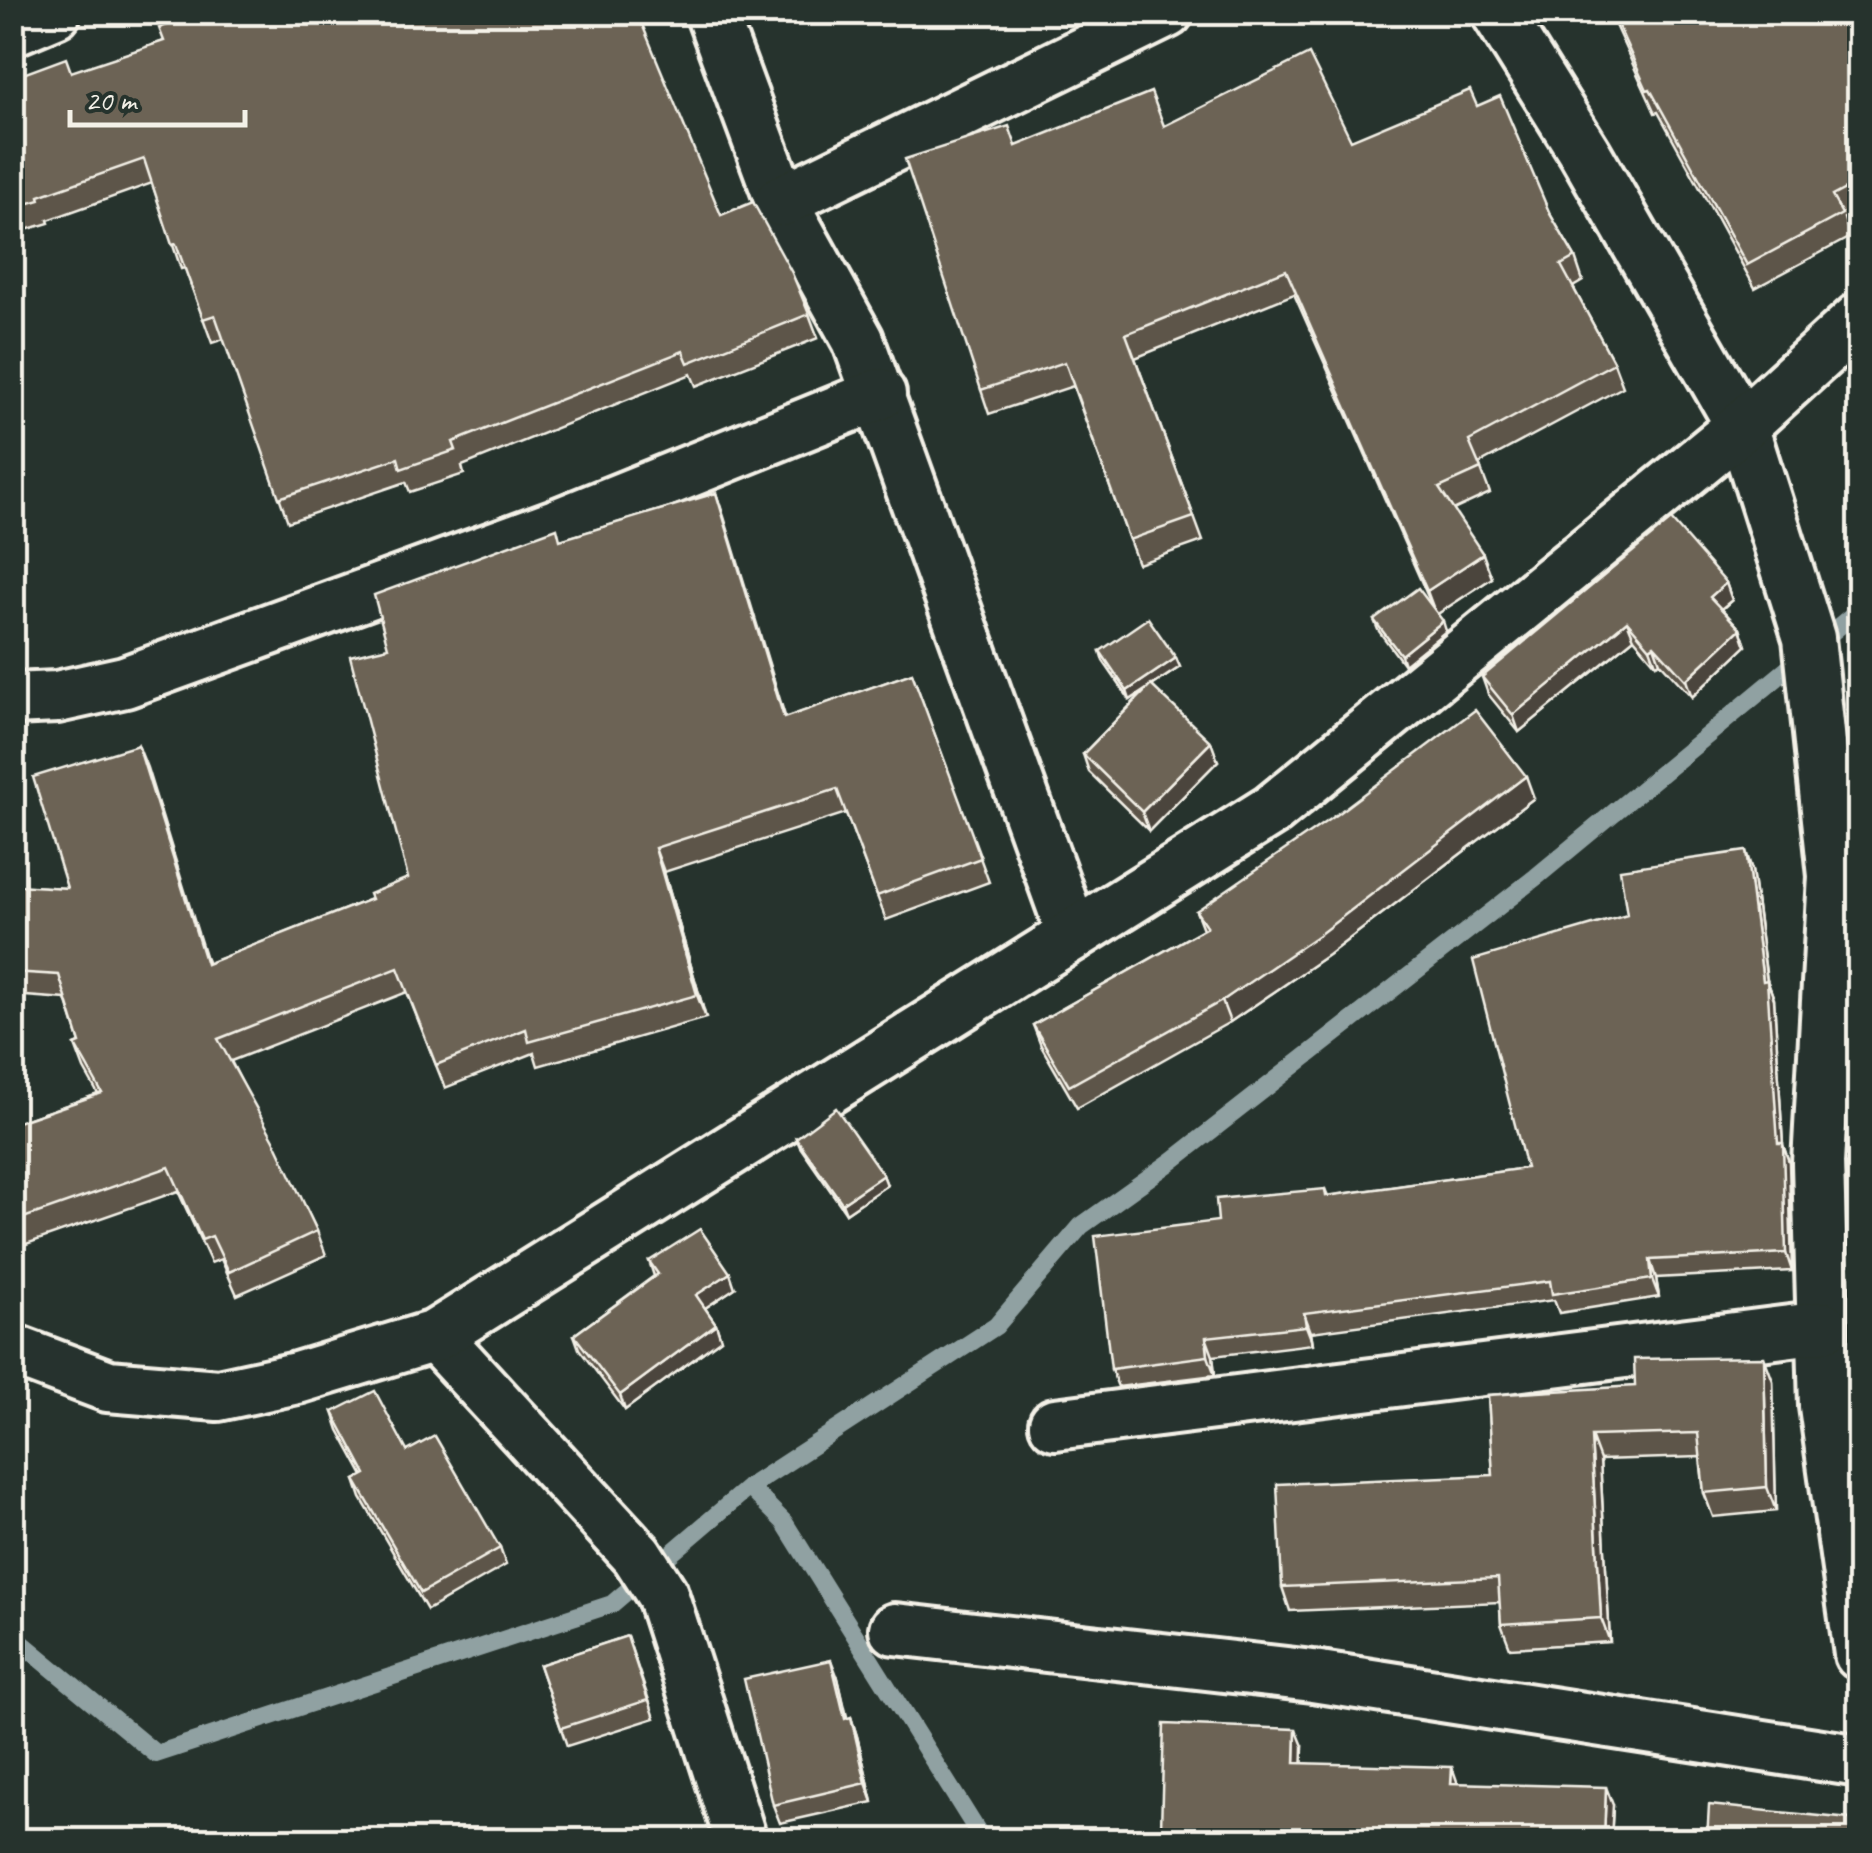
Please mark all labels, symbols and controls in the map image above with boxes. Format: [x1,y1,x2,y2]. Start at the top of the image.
scale bar [70,65,245,127]
text: 20 m [85,81,138,119]

